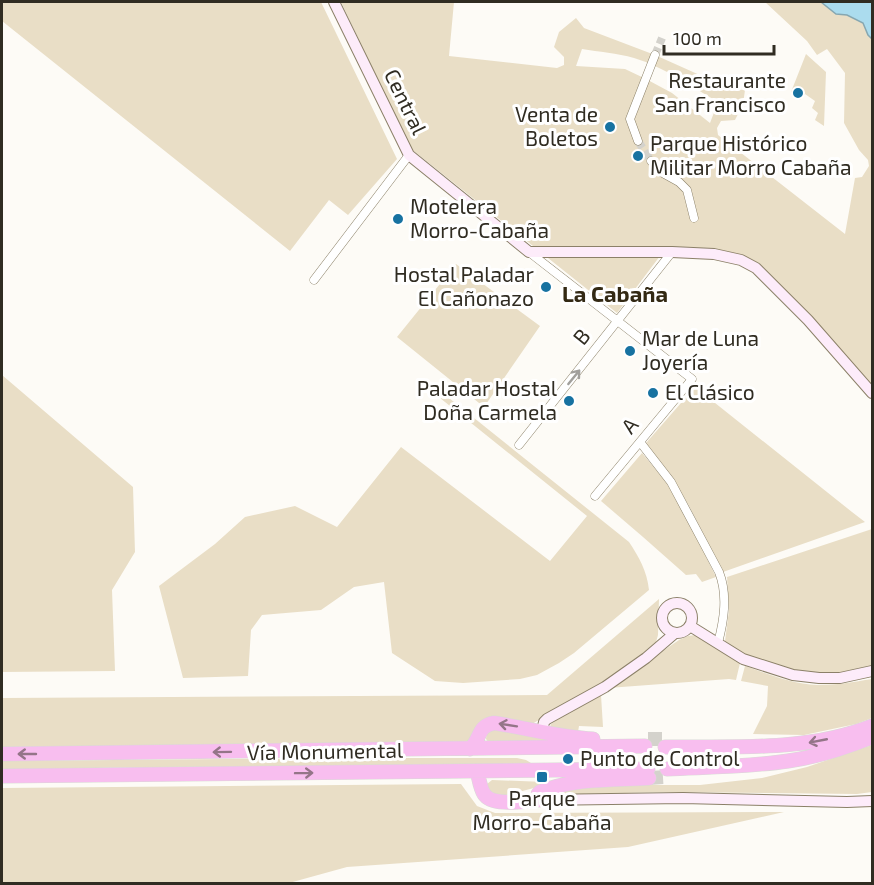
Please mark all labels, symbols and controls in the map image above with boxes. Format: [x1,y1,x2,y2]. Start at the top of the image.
scale bar [664,18,774,56]
text: 100 m [673,27,722,49]
street label: Central [380,65,433,139]
place label: Restaurante San Francisco [655,67,786,116]
marker: Restaurante San Francisco [791,86,805,100]
place label: Venta de Boletos [515,101,598,150]
marker: Venta de Boletos [603,120,617,134]
place label: Parque Histórico Militar Morro Cabaña [650,130,852,179]
marker: Parque Histórico Militar Morro Cabaña [631,149,645,163]
place label: Motelera Morro-Cabaña [410,193,549,242]
marker: Motelera Morro-Cabaña [391,212,405,226]
place label: Hostal Paladar El Cañonazo [394,261,535,310]
marker: Hostal Paladar El Cañonazo [539,280,553,294]
district label: La Cabaña [562,280,668,306]
street label: B [567,323,595,349]
place label: Mar de Luna Joyería [642,325,759,374]
marker: Mar de Luna Joyería [623,344,637,358]
one-way arrow [567,369,580,385]
place label: Paladar Hostal Doña Carmela [417,375,558,424]
place label: El Clásico [665,379,755,404]
marker: El Clásico [646,386,660,400]
marker: Paladar Hostal Doña Carmela [562,394,576,408]
street label: A [615,412,643,438]
one-way arrow [499,719,518,730]
one-way arrow [809,736,829,747]
street label: Vía Monumental [247,737,404,764]
place label: Punto de Control [580,745,740,770]
one-way arrow [213,746,233,758]
one-way arrow [18,748,38,759]
marker: Punto de Control [561,752,575,766]
one-way arrow [293,767,313,779]
marker: Parque Morro-Cabaña [535,770,549,784]
place label: Parque Morro-Cabaña [473,785,612,834]

